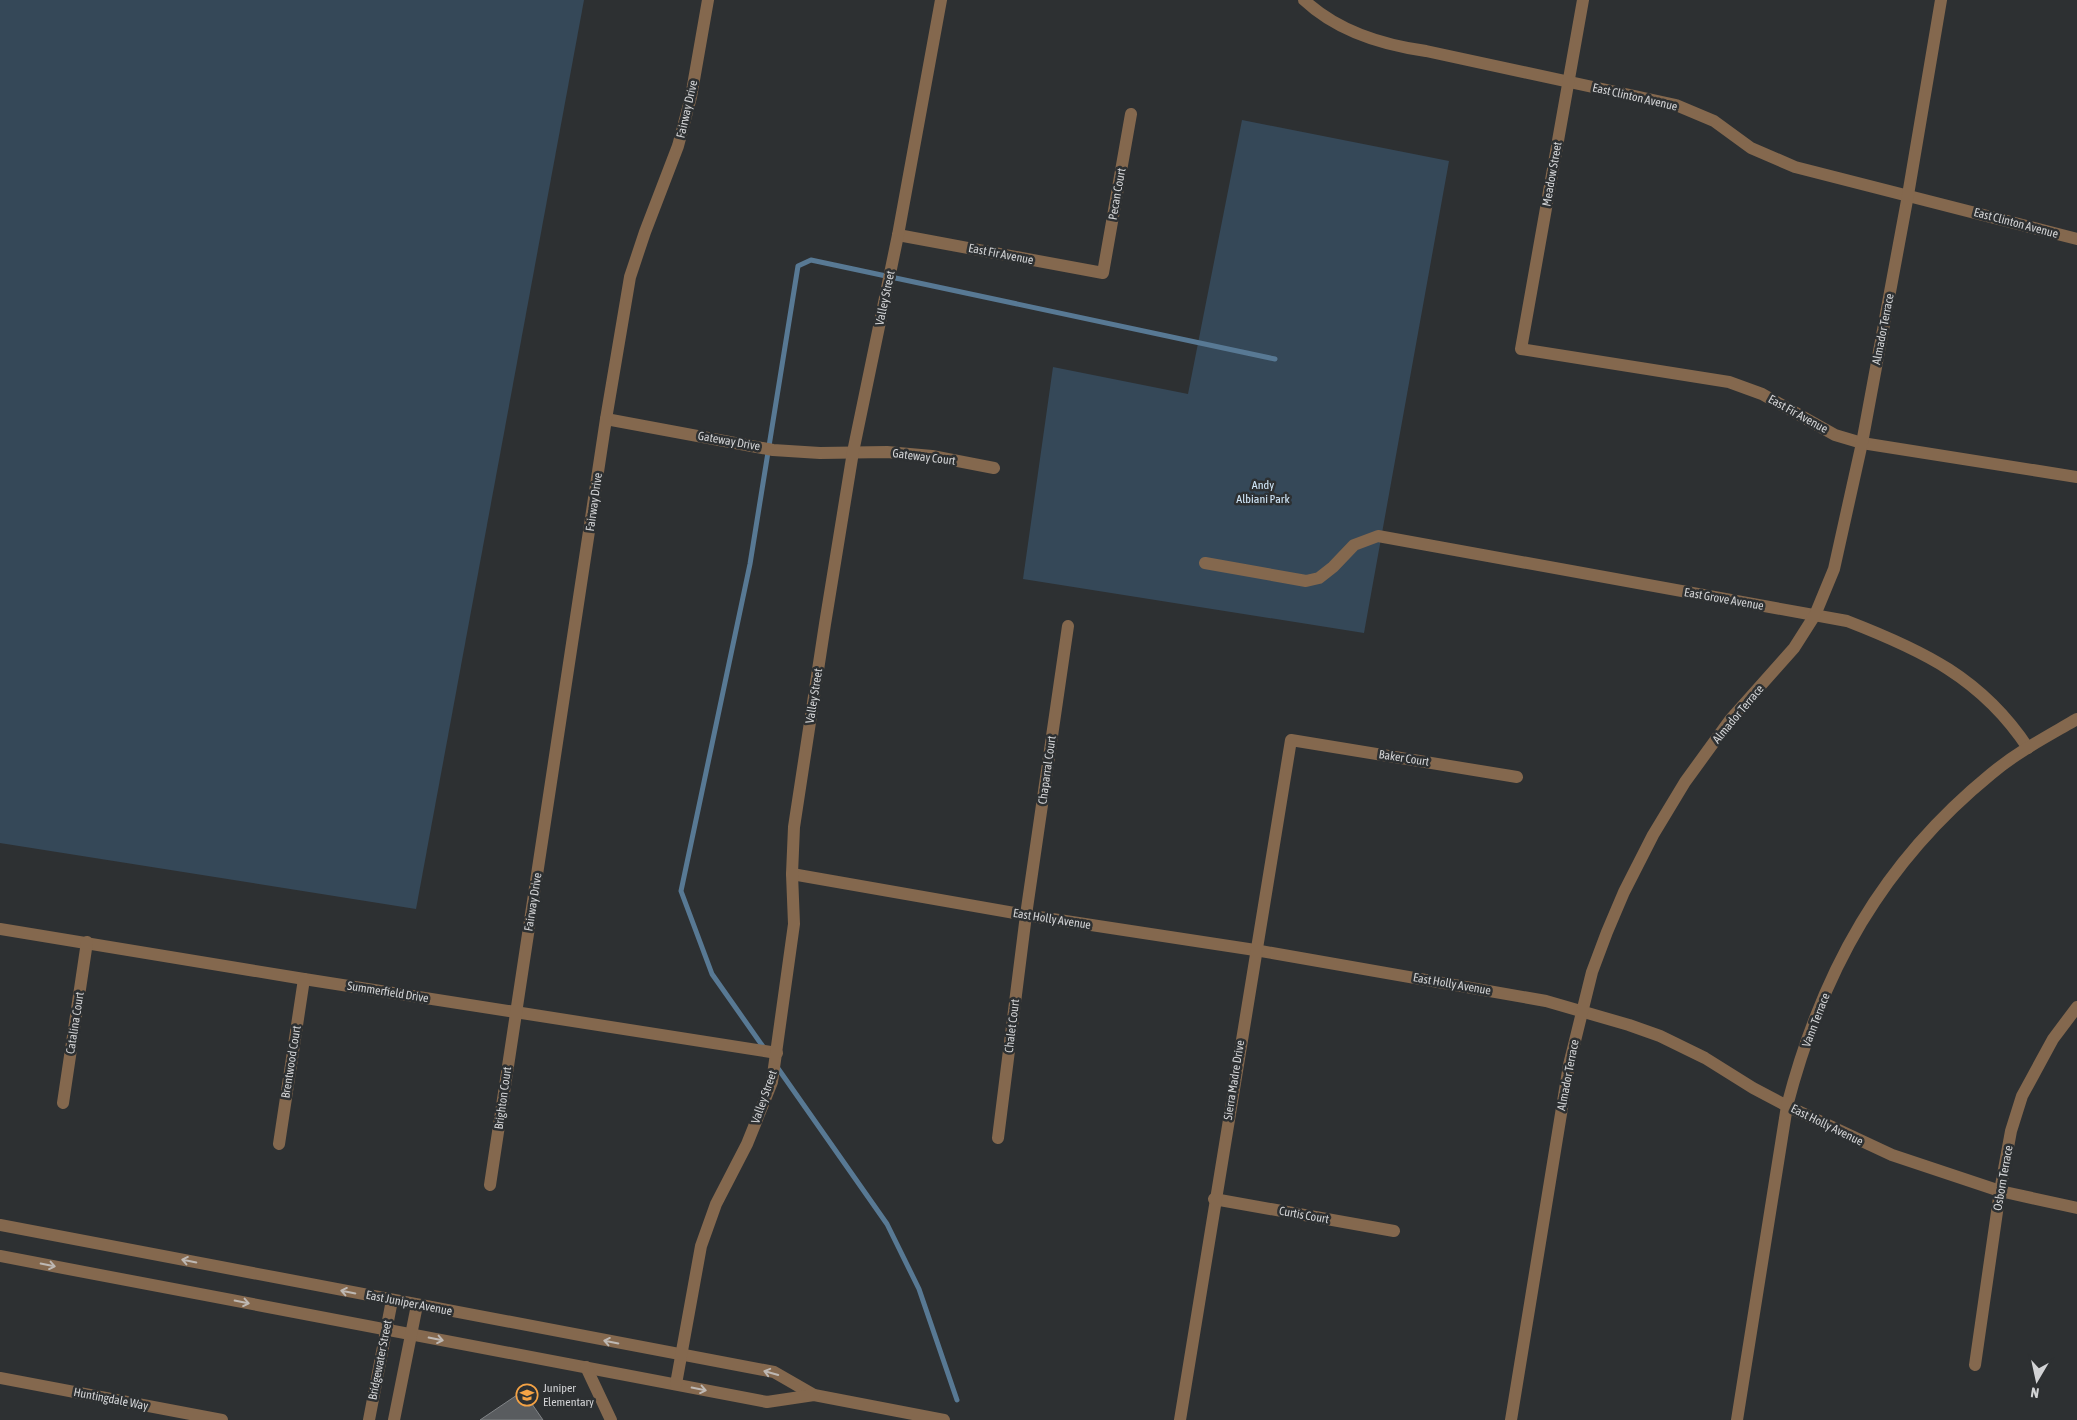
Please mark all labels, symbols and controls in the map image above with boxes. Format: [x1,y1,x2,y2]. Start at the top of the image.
street label: Fairway Drive [674,79,700,139]
street label: East Clinton Avenue [1591,80,1679,114]
street label: Meadow Street [1539,140,1565,207]
street label: Pecan Court [1106,166,1129,221]
street label: East Clinton Avenue [1972,205,2060,241]
street label: East Fir Avenue [967,241,1035,267]
street label: Valley Street [872,269,898,327]
street label: Almador Terrace [1869,292,1897,366]
street label: East Fir Avenue [1766,392,1830,436]
street label: Gateway Drive [697,429,761,453]
street label: Gateway Court [892,446,957,468]
street label: Fairway Drive [583,472,605,532]
park label: Andy Albiani Park [1236,478,1290,506]
street label: East Grove Avenue [1683,585,1765,613]
street label: Valley Street [803,667,825,725]
street label: Almador Terrace [1709,682,1767,746]
street label: Chaparral Court [1035,734,1059,805]
street label: Baker Court [1378,747,1431,769]
street label: Fairway Drive [521,872,545,932]
street label: East Holly Avenue [1012,906,1092,932]
street label: East Holly Avenue [1412,970,1492,998]
street label: Summerfield Drive [346,979,430,1005]
street label: Catalina Court [63,990,87,1055]
street label: Vann Terrace [1799,991,1833,1049]
street label: Chalet Court [1002,998,1022,1054]
street label: Brentwood Court [278,1024,304,1099]
street label: Almador Terrace [1554,1038,1582,1112]
street label: Sierra Madre Drive [1221,1039,1247,1121]
street label: Brighton Court [492,1065,514,1130]
street label: Valley Street [748,1068,780,1126]
street label: East Holly Avenue [1789,1101,1865,1149]
street label: Osborn Terrace [1990,1144,2016,1212]
street label: Curtis Court [1278,1204,1331,1226]
one-way arrow [181,1256,197,1265]
one-way arrow [39,1261,55,1270]
one-way arrow [341,1286,357,1296]
street label: East Juniper Avenue [365,1288,453,1318]
one-way arrow [233,1298,249,1307]
street label: Bridgewater Street [365,1318,395,1401]
one-way arrow [428,1334,444,1344]
one-way arrow [604,1336,620,1346]
north arrow [2012,1355,2062,1405]
one-way arrow [763,1367,779,1377]
place label: Juniper Elementary [543,1381,594,1409]
school or university icon: Juniper Elementary [515,1383,539,1407]
one-way arrow [690,1384,706,1394]
text: N [2030,1384,2040,1401]
street label: Huntingdale Way [72,1385,150,1413]

